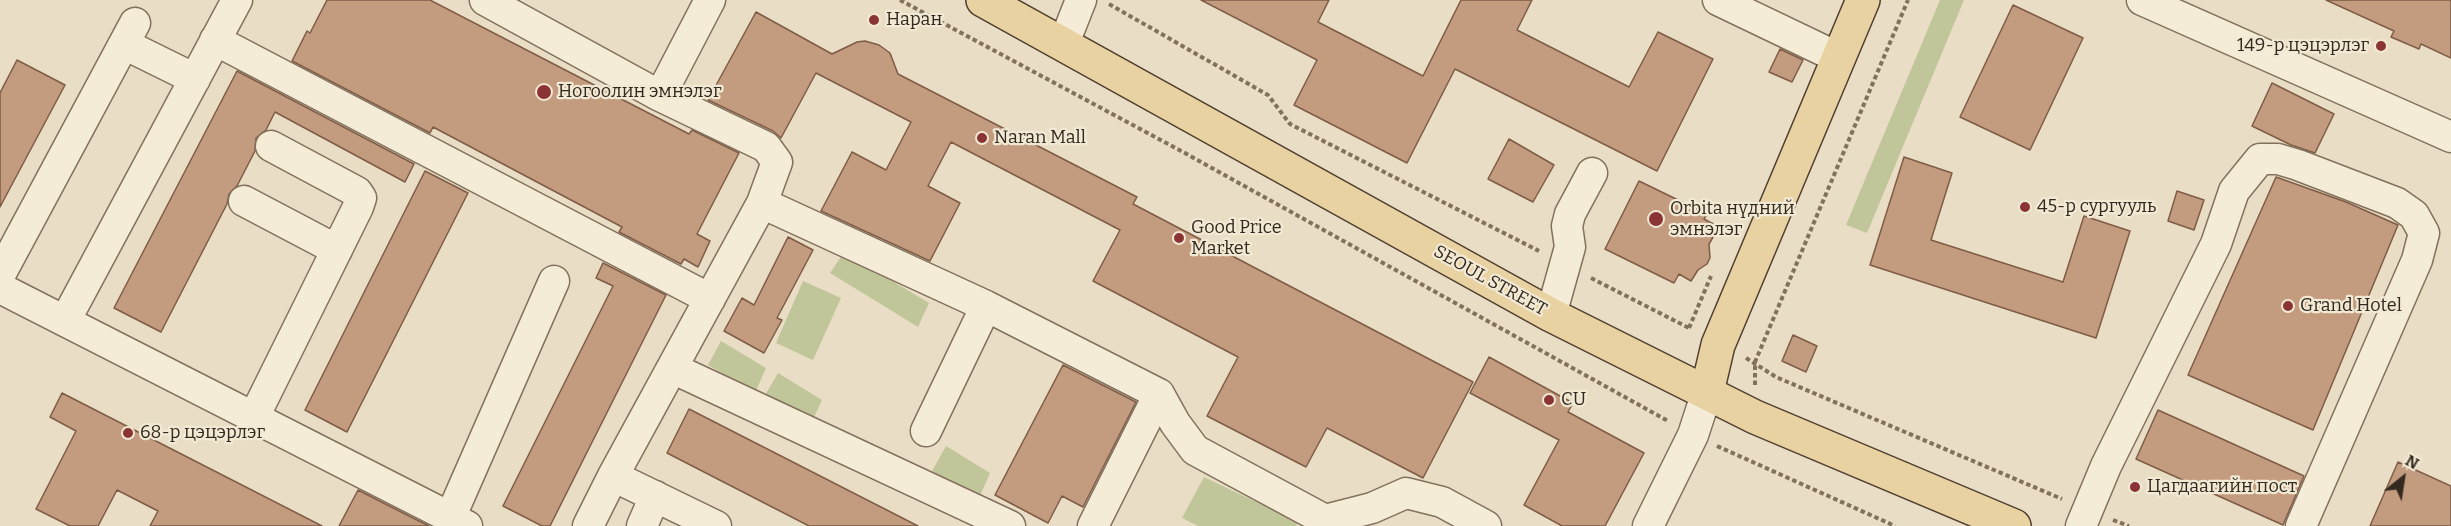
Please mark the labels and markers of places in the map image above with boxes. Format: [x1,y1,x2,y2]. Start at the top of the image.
place label: Наран [886,9,942,31]
marker: Наран [867,13,881,27]
place label: 149-р цэцэрлэг [2237,35,2369,57]
marker: 149-р цэцэрлэг [2374,39,2388,53]
place label: Ногоолин эмнэлэг [558,81,721,103]
marker: Ногоолин эмнэлэг [535,83,553,101]
place label: Naran Mall [994,127,1086,149]
marker: Naran Mall [975,131,989,145]
place label: 45-р сургууль [2037,196,2156,218]
place label: Orbita нүдний эмнэлэг [1670,198,1795,240]
marker: 45-р сургууль [2018,200,2032,214]
marker: Orbita нүдний эмнэлэг [1647,210,1665,228]
place label: Good Price Market [1191,217,1282,260]
marker: Good Price Market [1172,231,1186,245]
place label: Grand Hotel [2300,295,2402,317]
marker: Grand Hotel [2281,299,2295,313]
place label: CU [1561,389,1586,411]
marker: CU [1542,393,1556,407]
place label: 68-р цэцэрлэг [140,422,265,444]
marker: 68-р цэцэрлэг [121,426,135,440]
place label: Цагдаагийн пост [2147,476,2297,498]
marker: Цагдаагийн пост [2128,480,2142,494]

